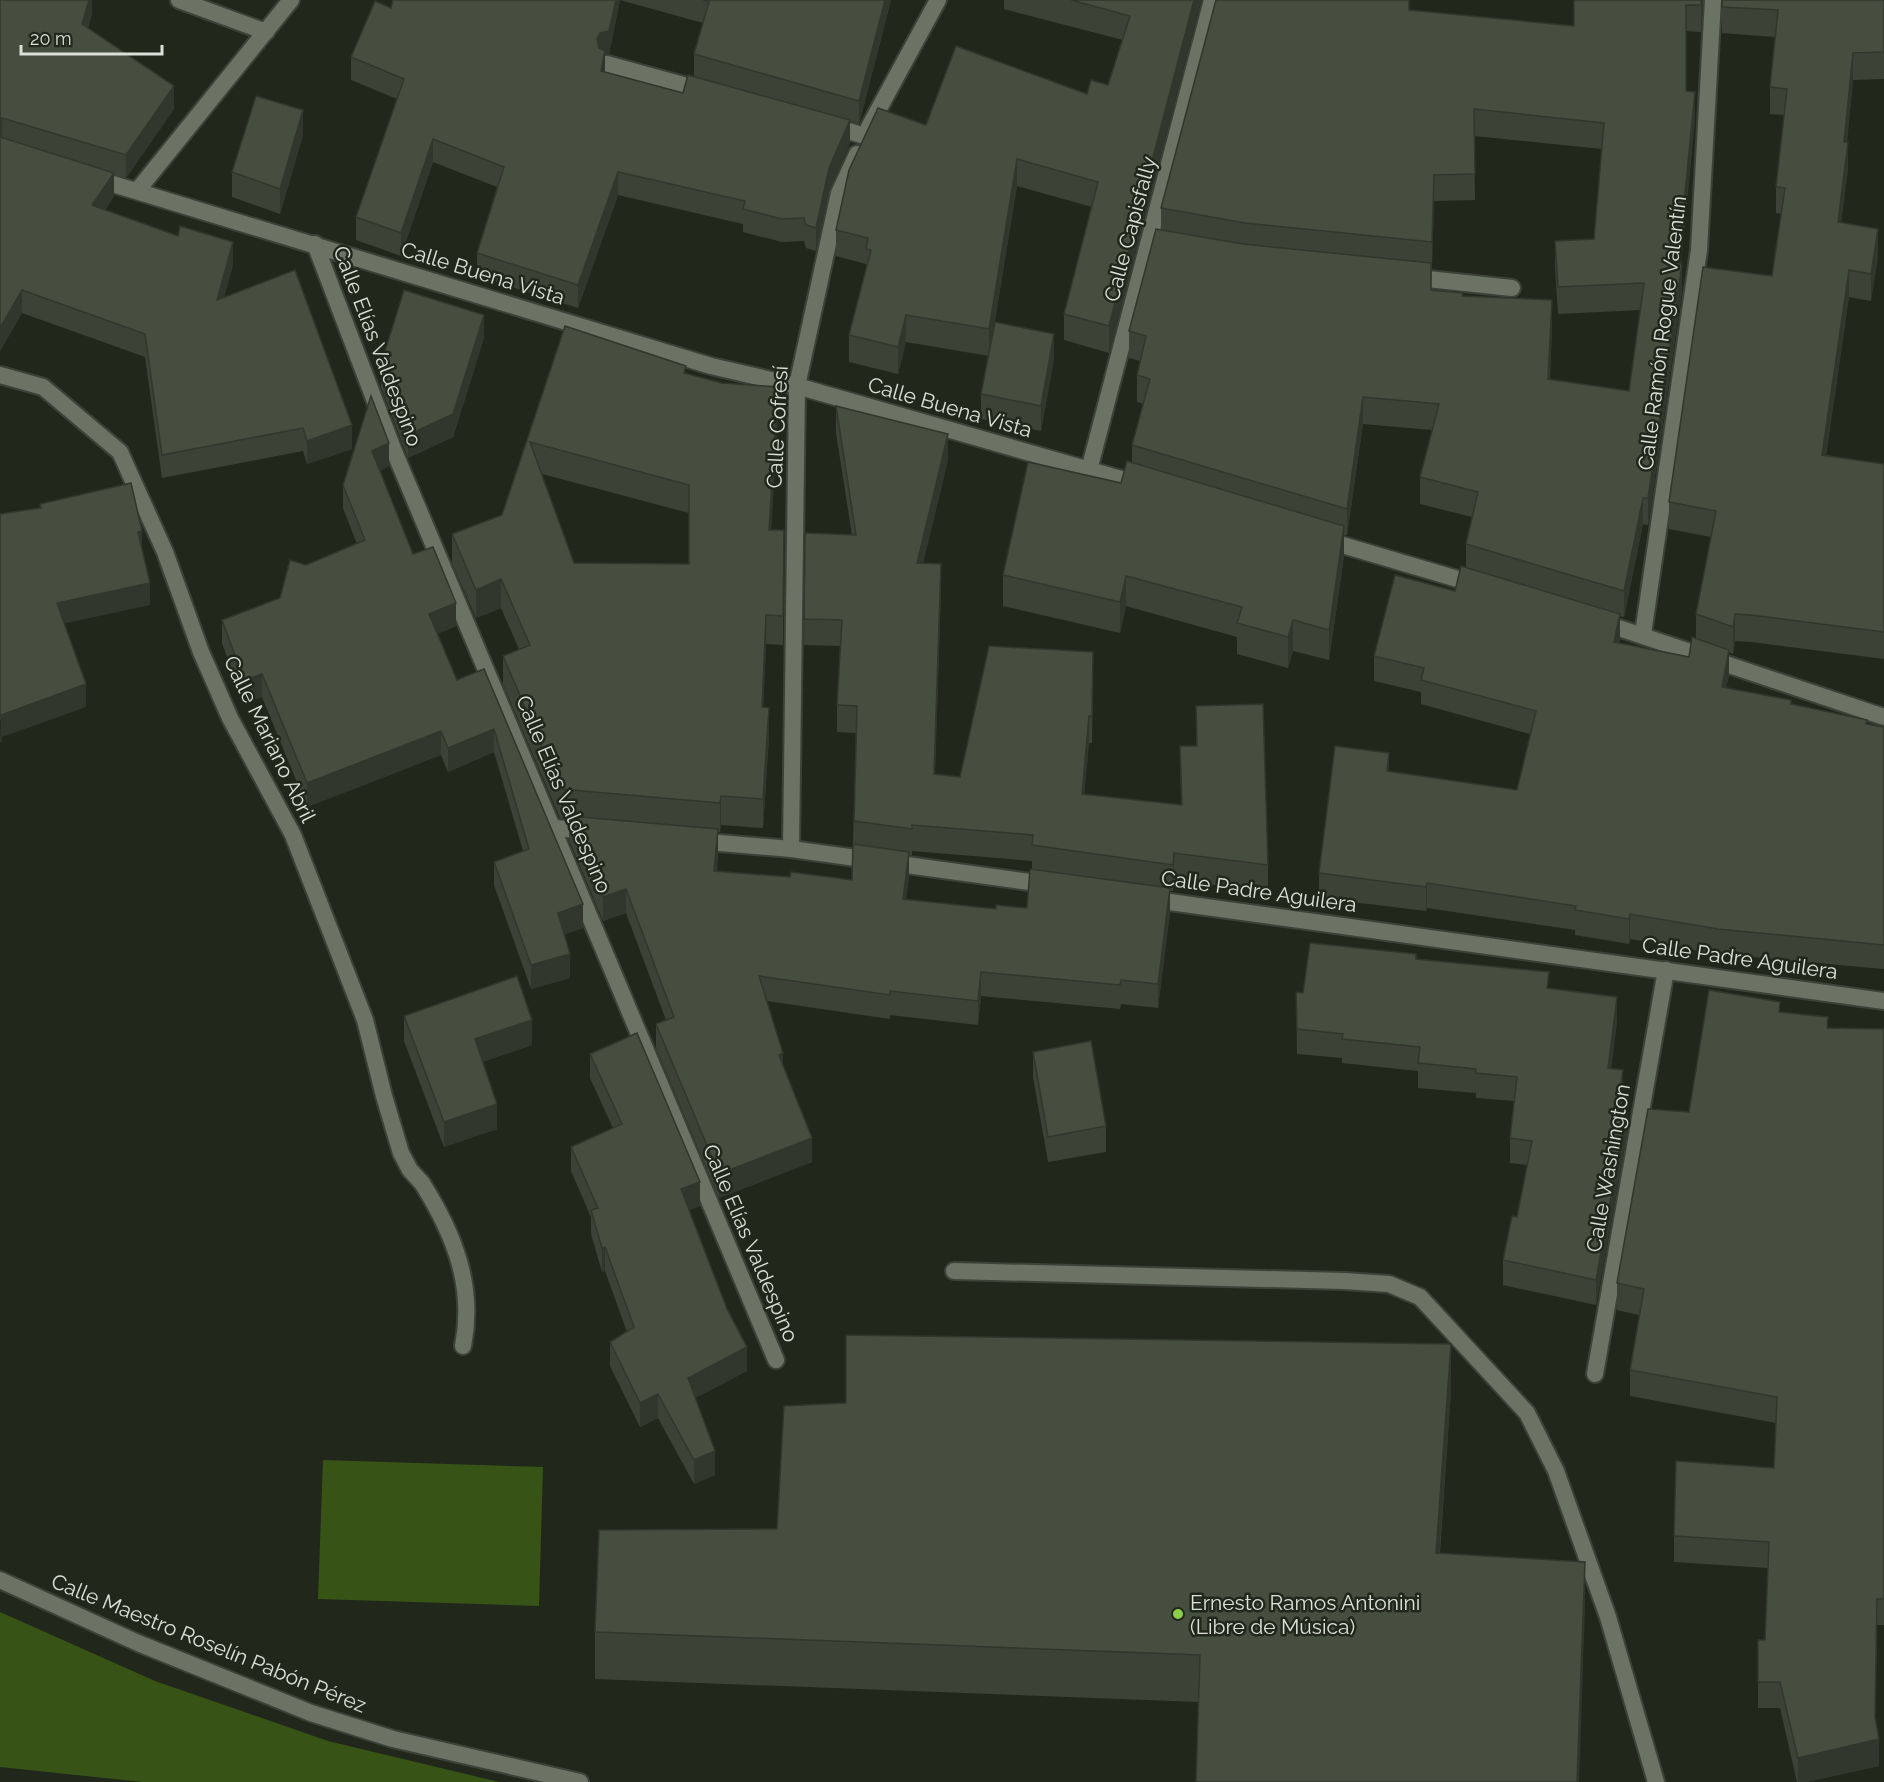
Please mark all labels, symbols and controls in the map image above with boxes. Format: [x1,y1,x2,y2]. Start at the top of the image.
scale bar [21,18,162,56]
text: 20 m [30,28,72,49]
street label: Calle Capisfally [1099,154,1161,304]
street label: Calle Ramón Rogue Valentín [1633,194,1691,472]
street label: Calle Buena Vista [398,236,568,310]
street label: Calle Elías Valdespino [328,242,428,450]
street label: Calle Cofresí [761,365,793,489]
street label: Calle Buena Vista [865,372,1035,442]
street label: Calle Mariano Abril [219,652,321,827]
street label: Calle Elías Valdespino [511,691,617,897]
street label: Calle Padre Aguilera [1160,865,1358,917]
street label: Calle Padre Aguilera [1641,932,1839,984]
street label: Calle Washington [1581,1082,1635,1254]
street label: Calle Elías Valdespino [698,1140,804,1346]
street label: Calle Maestro Roselín Pabón Pérez [48,1568,370,1718]
place label: Ernesto Ramos Antonini (Libre de Música) [1190,1590,1420,1639]
marker: Ernesto Ramos Antonini (Libre de Música) [1171,1607,1185,1621]

